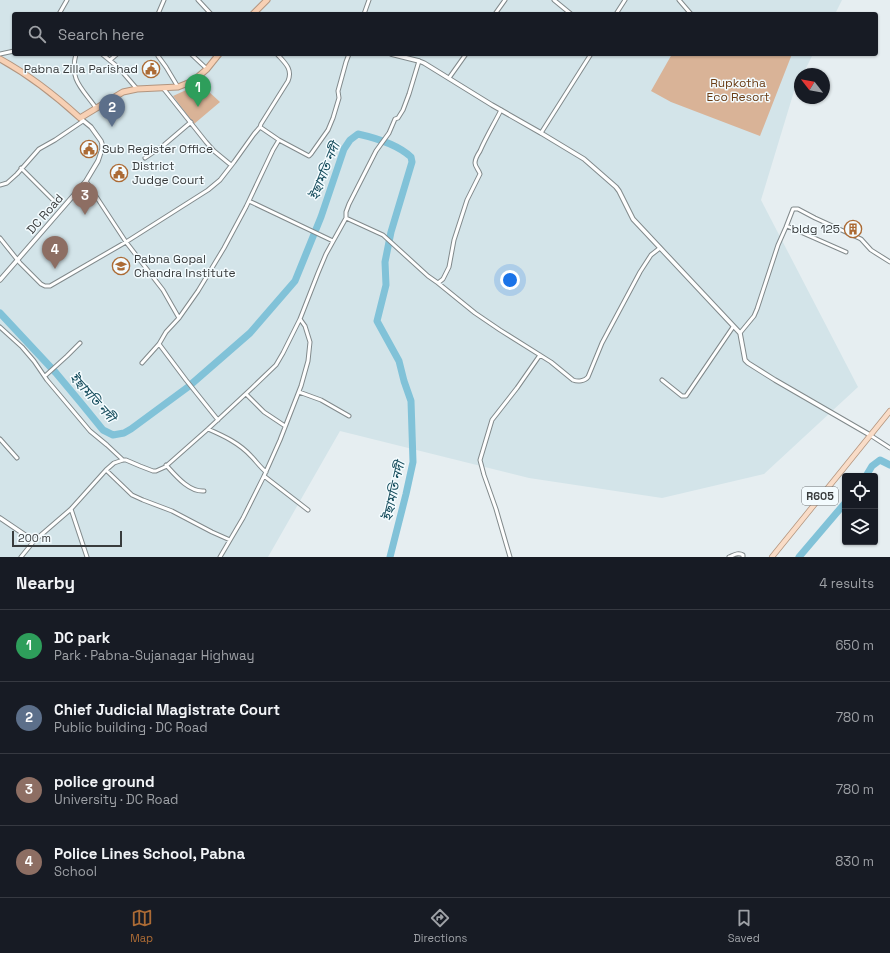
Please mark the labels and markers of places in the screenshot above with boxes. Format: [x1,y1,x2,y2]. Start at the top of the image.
public building icon: Pabna Zilla Parishad [141,59,161,79]
place label: Pabna Zilla Parishad [24,61,138,77]
pin: 1 [185,74,211,107]
pin: 2 [99,94,125,127]
public building icon: Sub Register Office [79,139,99,159]
place label: Sub Register Office [102,141,213,157]
place label: District Judge Court [132,158,204,188]
public building icon: District Judge Court [109,163,129,183]
pin: 3 [72,182,98,215]
building icon: bldg 125 [843,219,863,239]
place label: bldg 125 [791,221,840,237]
pin: 4 [42,236,68,269]
place label: Pabna Gopal Chandra Institute [134,251,236,281]
school or university icon: Pabna Gopal Chandra Institute [111,256,131,276]

